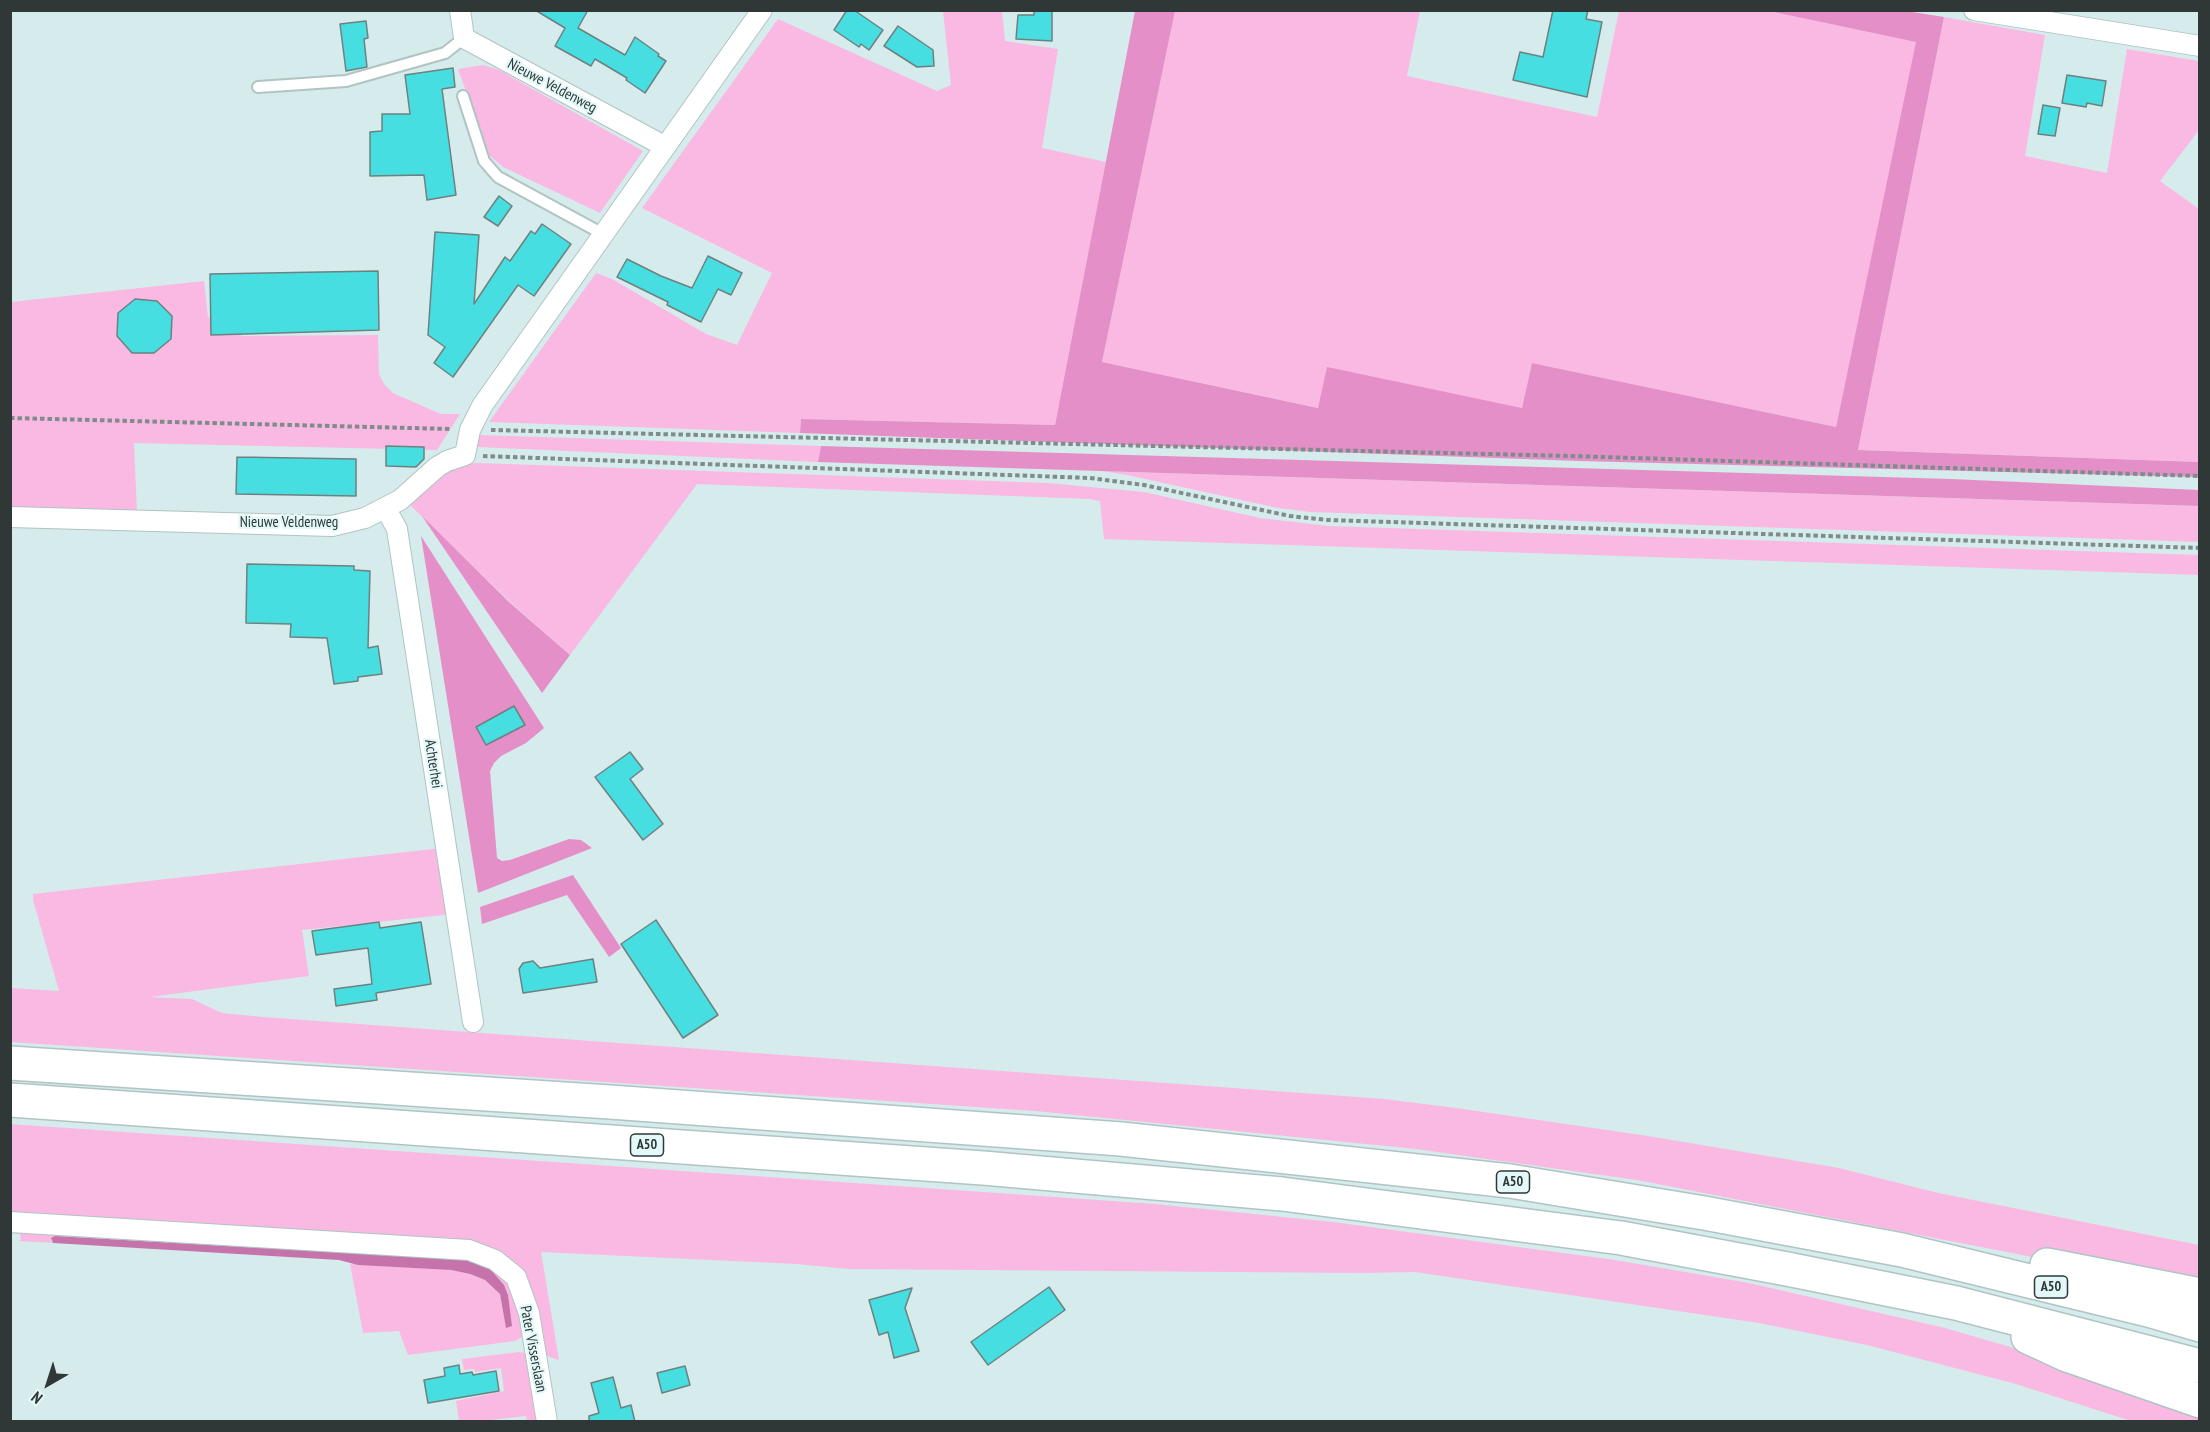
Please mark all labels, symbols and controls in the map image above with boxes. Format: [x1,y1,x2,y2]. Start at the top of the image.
street label: Nieuwe Veldenweg [504,55,600,117]
street label: Nieuwe Veldenweg [240,514,338,532]
street label: Achterhei [420,738,446,790]
road number: A50 [630,1134,664,1156]
road number: A50 [1496,1171,1530,1193]
road number: A50 [2034,1276,2068,1298]
street label: Pater Visserslaan [516,1304,550,1394]
north arrow [18,1354,78,1414]
text: N [27,1388,46,1408]

